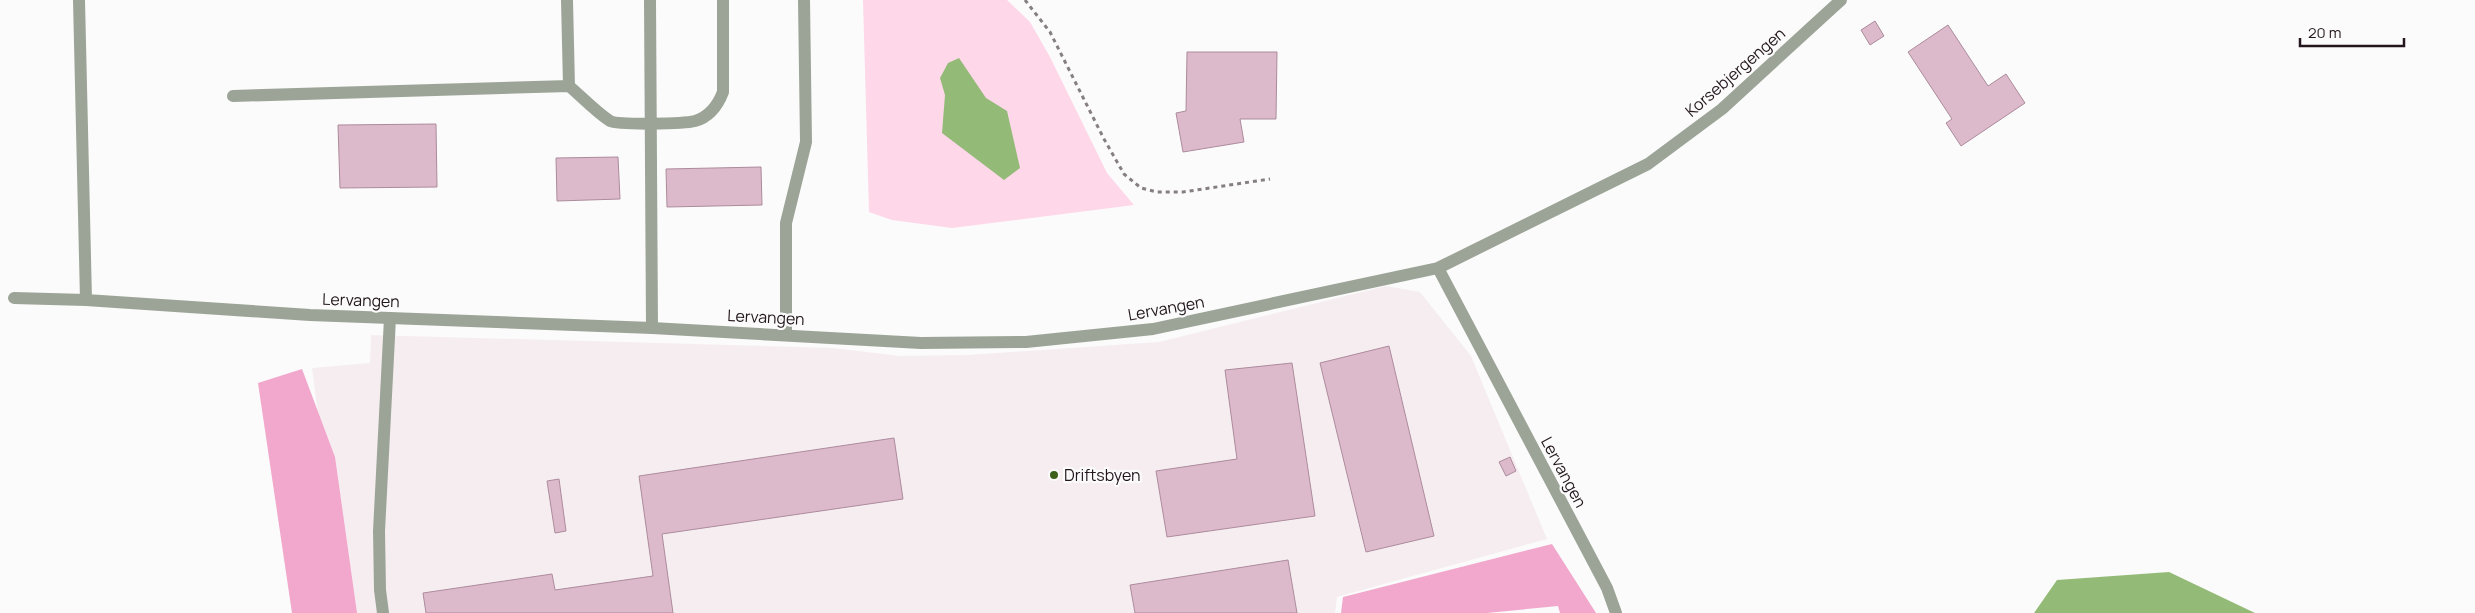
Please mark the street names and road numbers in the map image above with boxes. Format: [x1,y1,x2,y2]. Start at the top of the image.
street label: Korsebjergengen [1680,22,1790,122]
street label: Lervangen [322,288,400,312]
street label: Lervangen [1126,290,1206,326]
street label: Lervangen [727,304,805,330]
street label: Lervangen [1536,433,1592,511]

